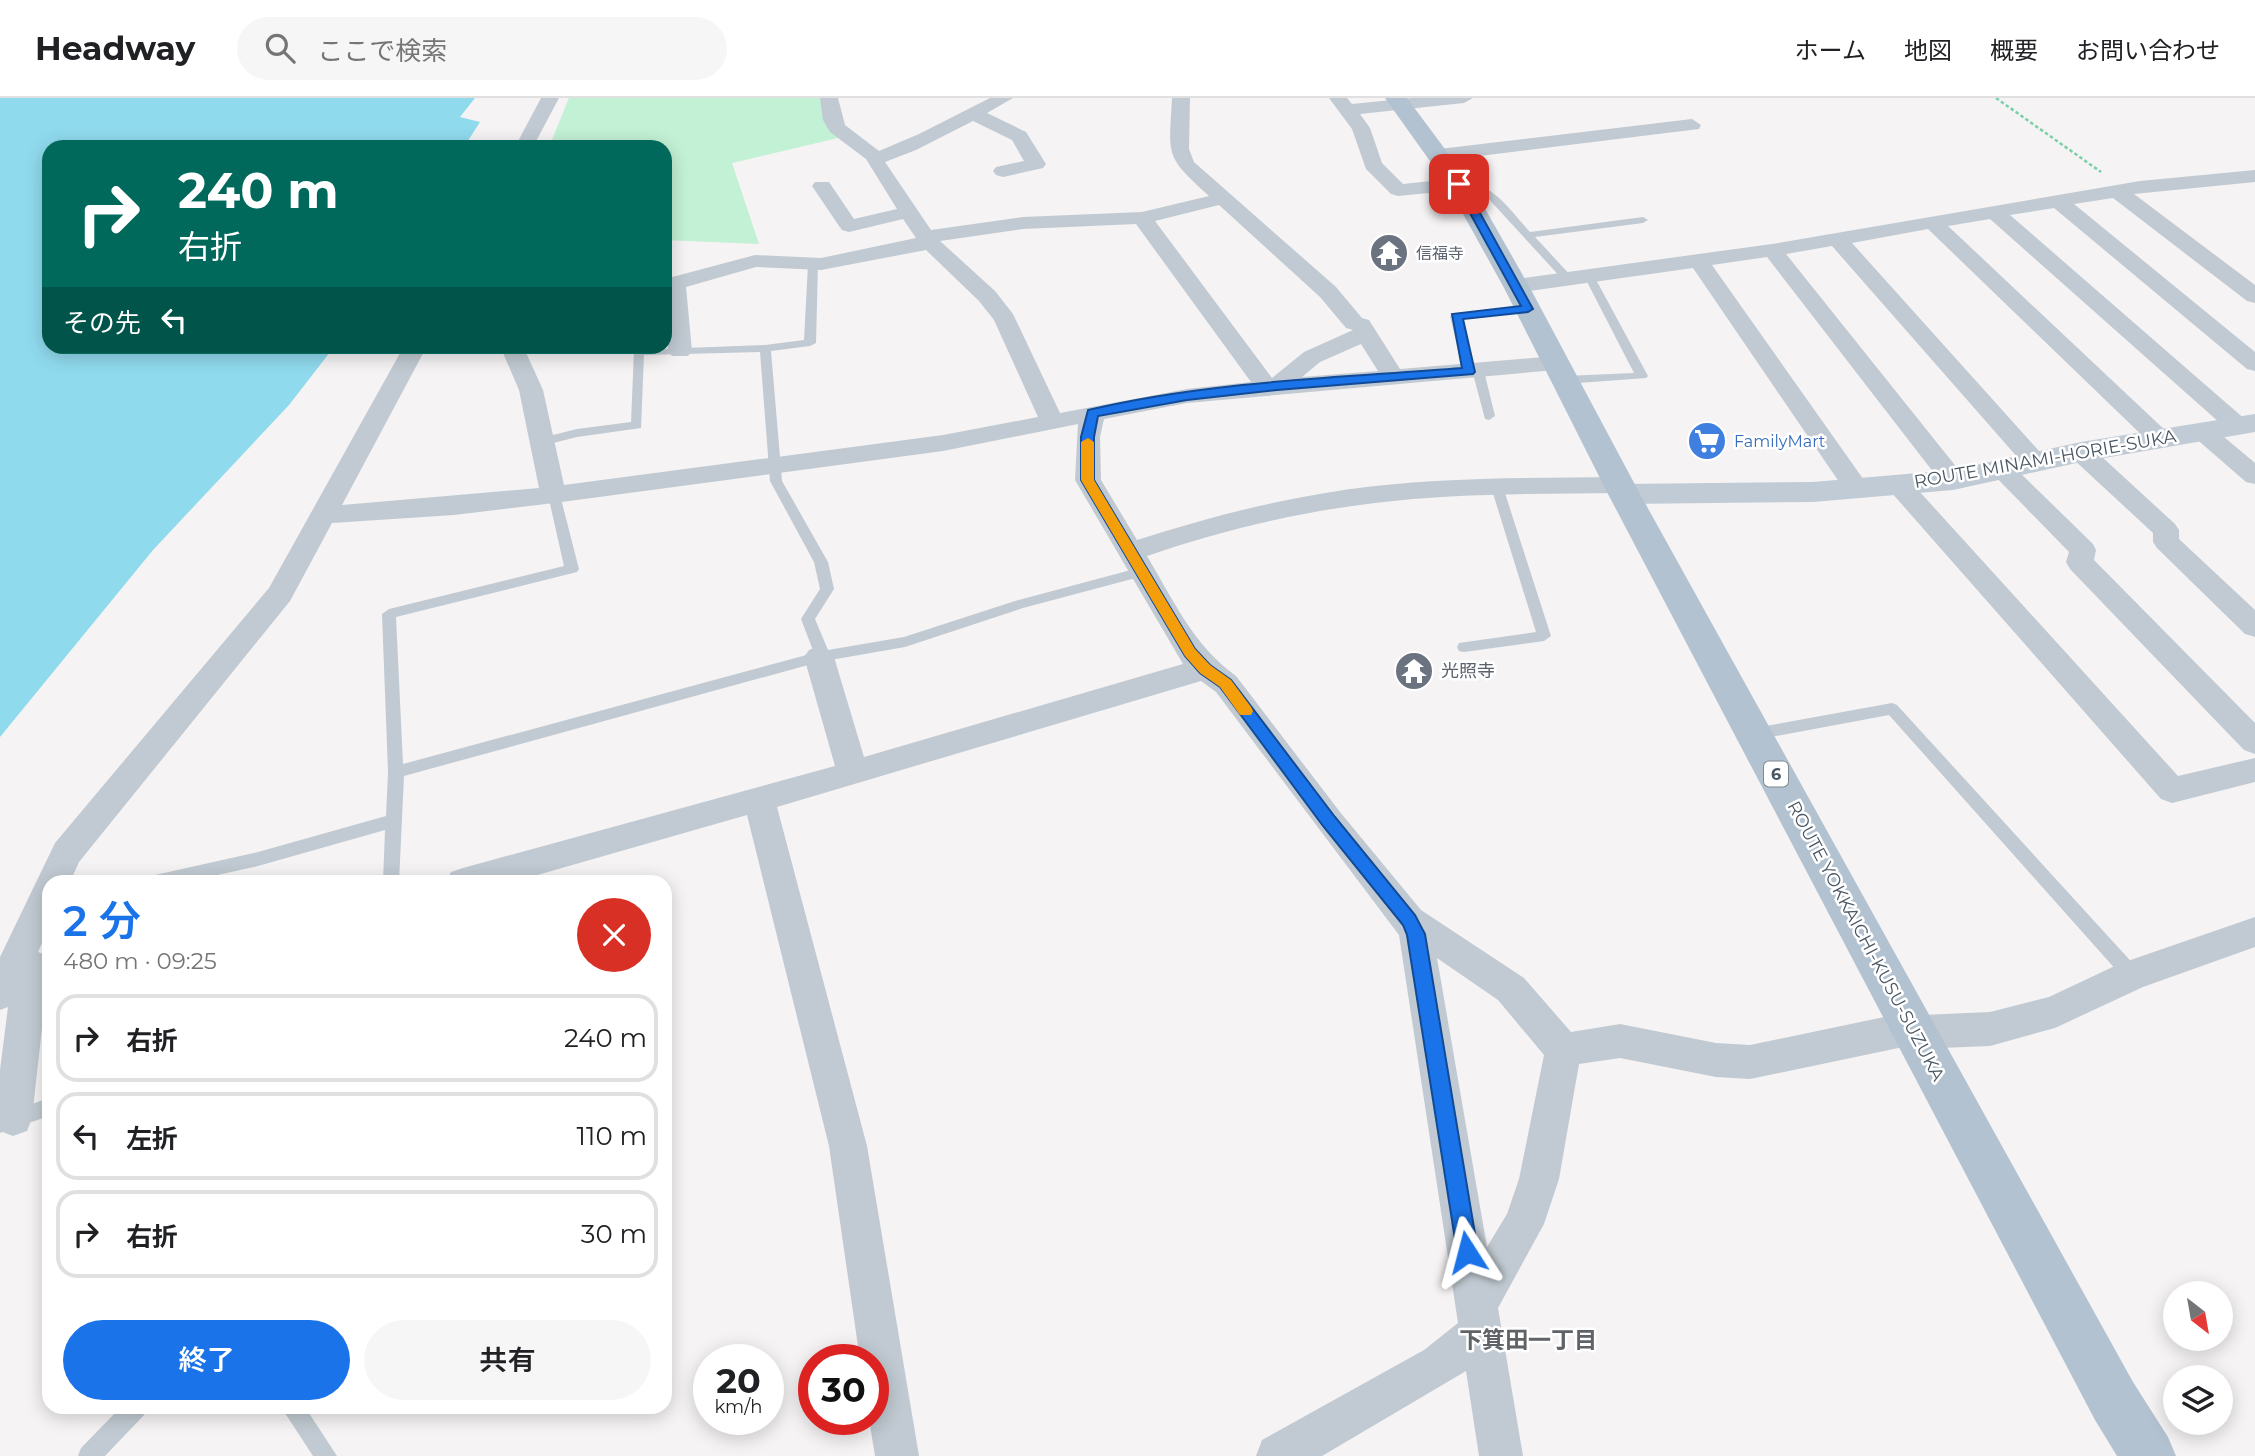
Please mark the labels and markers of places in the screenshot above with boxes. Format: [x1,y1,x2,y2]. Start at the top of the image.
pin [1429,154,1489,214]
temple icon: 信福寺 [1368,232,1410,274]
place label: 信福寺 [1416,244,1464,263]
supermarket icon: FamilyMart [1686,420,1728,462]
place label: FamilyMart [1734,432,1826,451]
temple icon: 光照寺 [1393,650,1435,692]
place label: 光照寺 [1441,660,1495,682]

